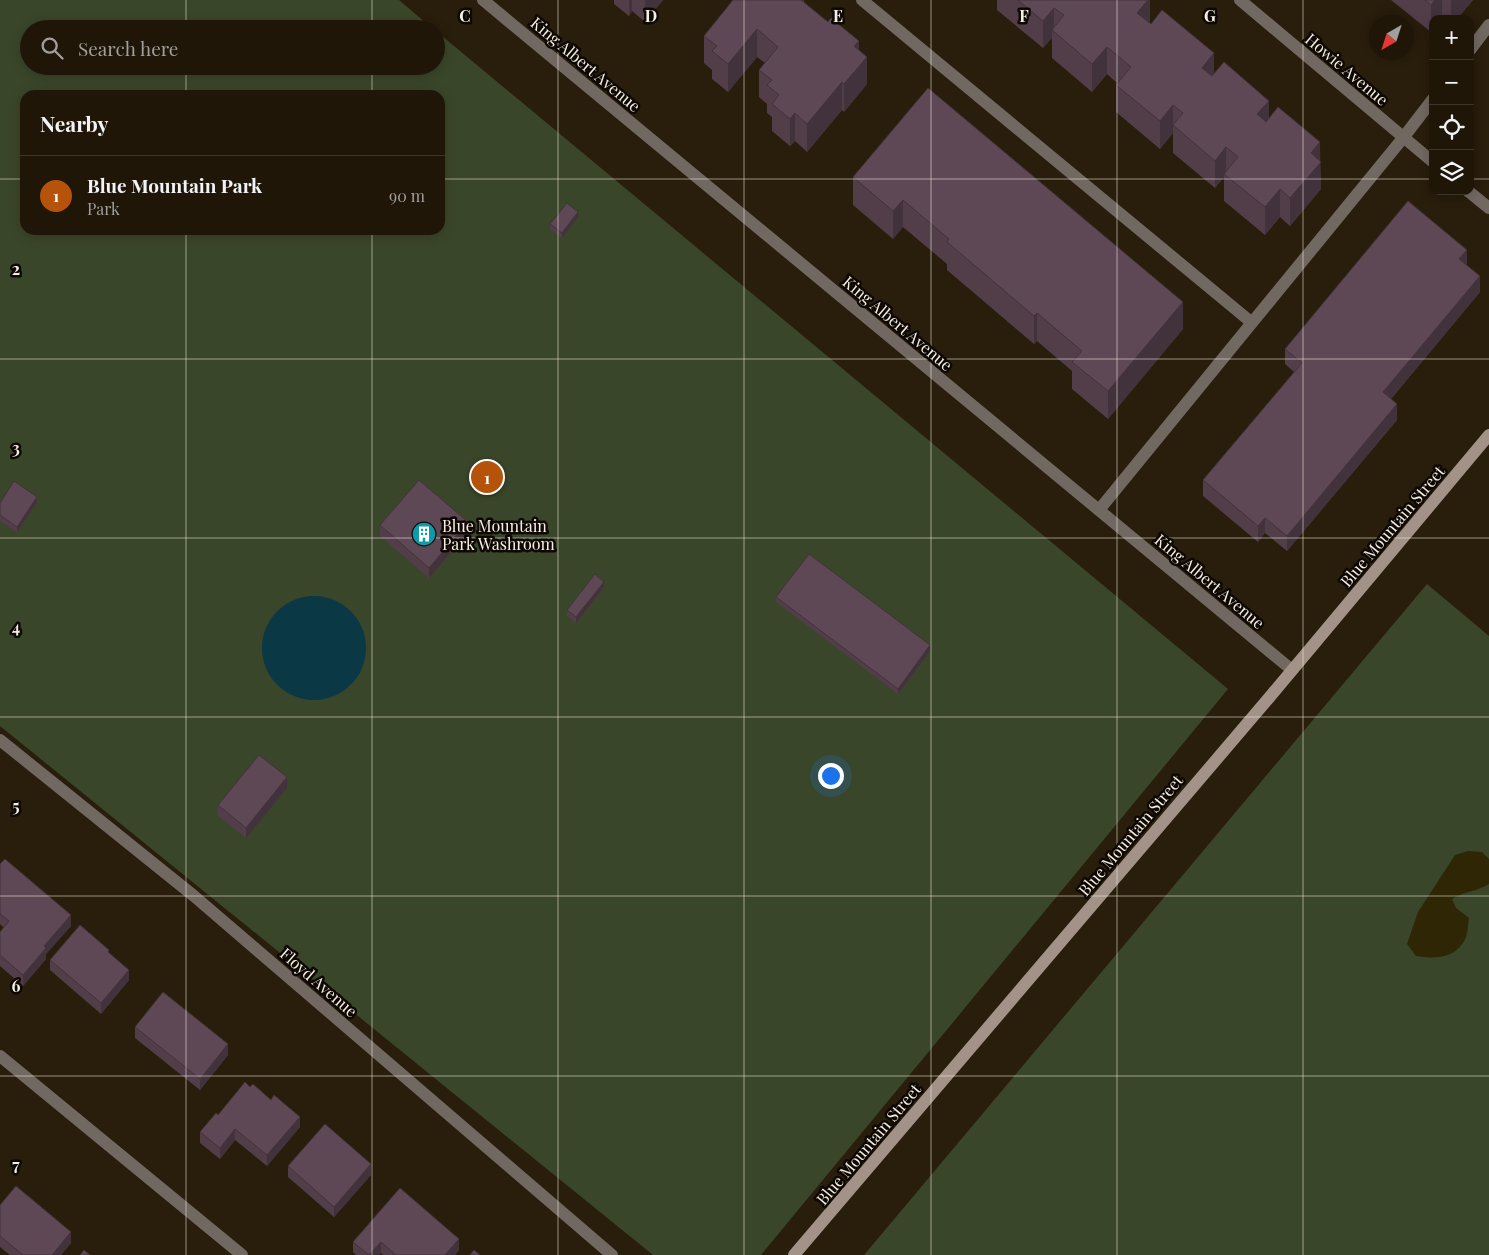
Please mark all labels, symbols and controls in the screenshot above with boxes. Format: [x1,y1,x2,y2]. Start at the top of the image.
text: C [459,5,471,26]
text: D [645,5,657,26]
text: E [833,5,843,26]
text: F [1019,5,1029,26]
text: G [1204,5,1216,26]
street label: King Albert Avenue [527,12,645,116]
north arrow [1369,15,1414,60]
map controls [1429,15,1474,195]
button: + [1429,15,1474,60]
search box [20,20,445,75]
street label: Howie Avenue [1301,28,1393,110]
icon: search [38,34,66,62]
text: Search here [78,35,178,61]
button: − [1429,60,1474,105]
button: locate [1429,105,1474,150]
text: Nearby [40,109,109,137]
button: layers [1429,150,1474,195]
text: Blue Mountain Park [87,172,262,198]
text: 1 [53,185,59,206]
text: 90 m [389,185,425,206]
text: Park [87,198,120,219]
text: 2 [12,258,20,279]
street label: King Albert Avenue [839,271,957,375]
text: 3 [12,437,20,458]
pin: 1 [471,458,503,496]
street label: Blue Mountain Street [1335,461,1449,591]
place label: Blue Mountain Park Washroom [442,515,555,554]
building icon: Blue Mountain Park Washroom [411,521,437,547]
street label: King Albert Avenue [1151,529,1269,633]
text: 4 [12,616,20,637]
your location [818,763,844,789]
street label: Blue Mountain Street [1073,770,1187,900]
text: 5 [12,795,20,816]
street label: Floyd Avenue [276,943,362,1021]
text: 6 [12,975,21,996]
street label: Blue Mountain Street [811,1079,925,1209]
text: 7 [12,1154,20,1175]

